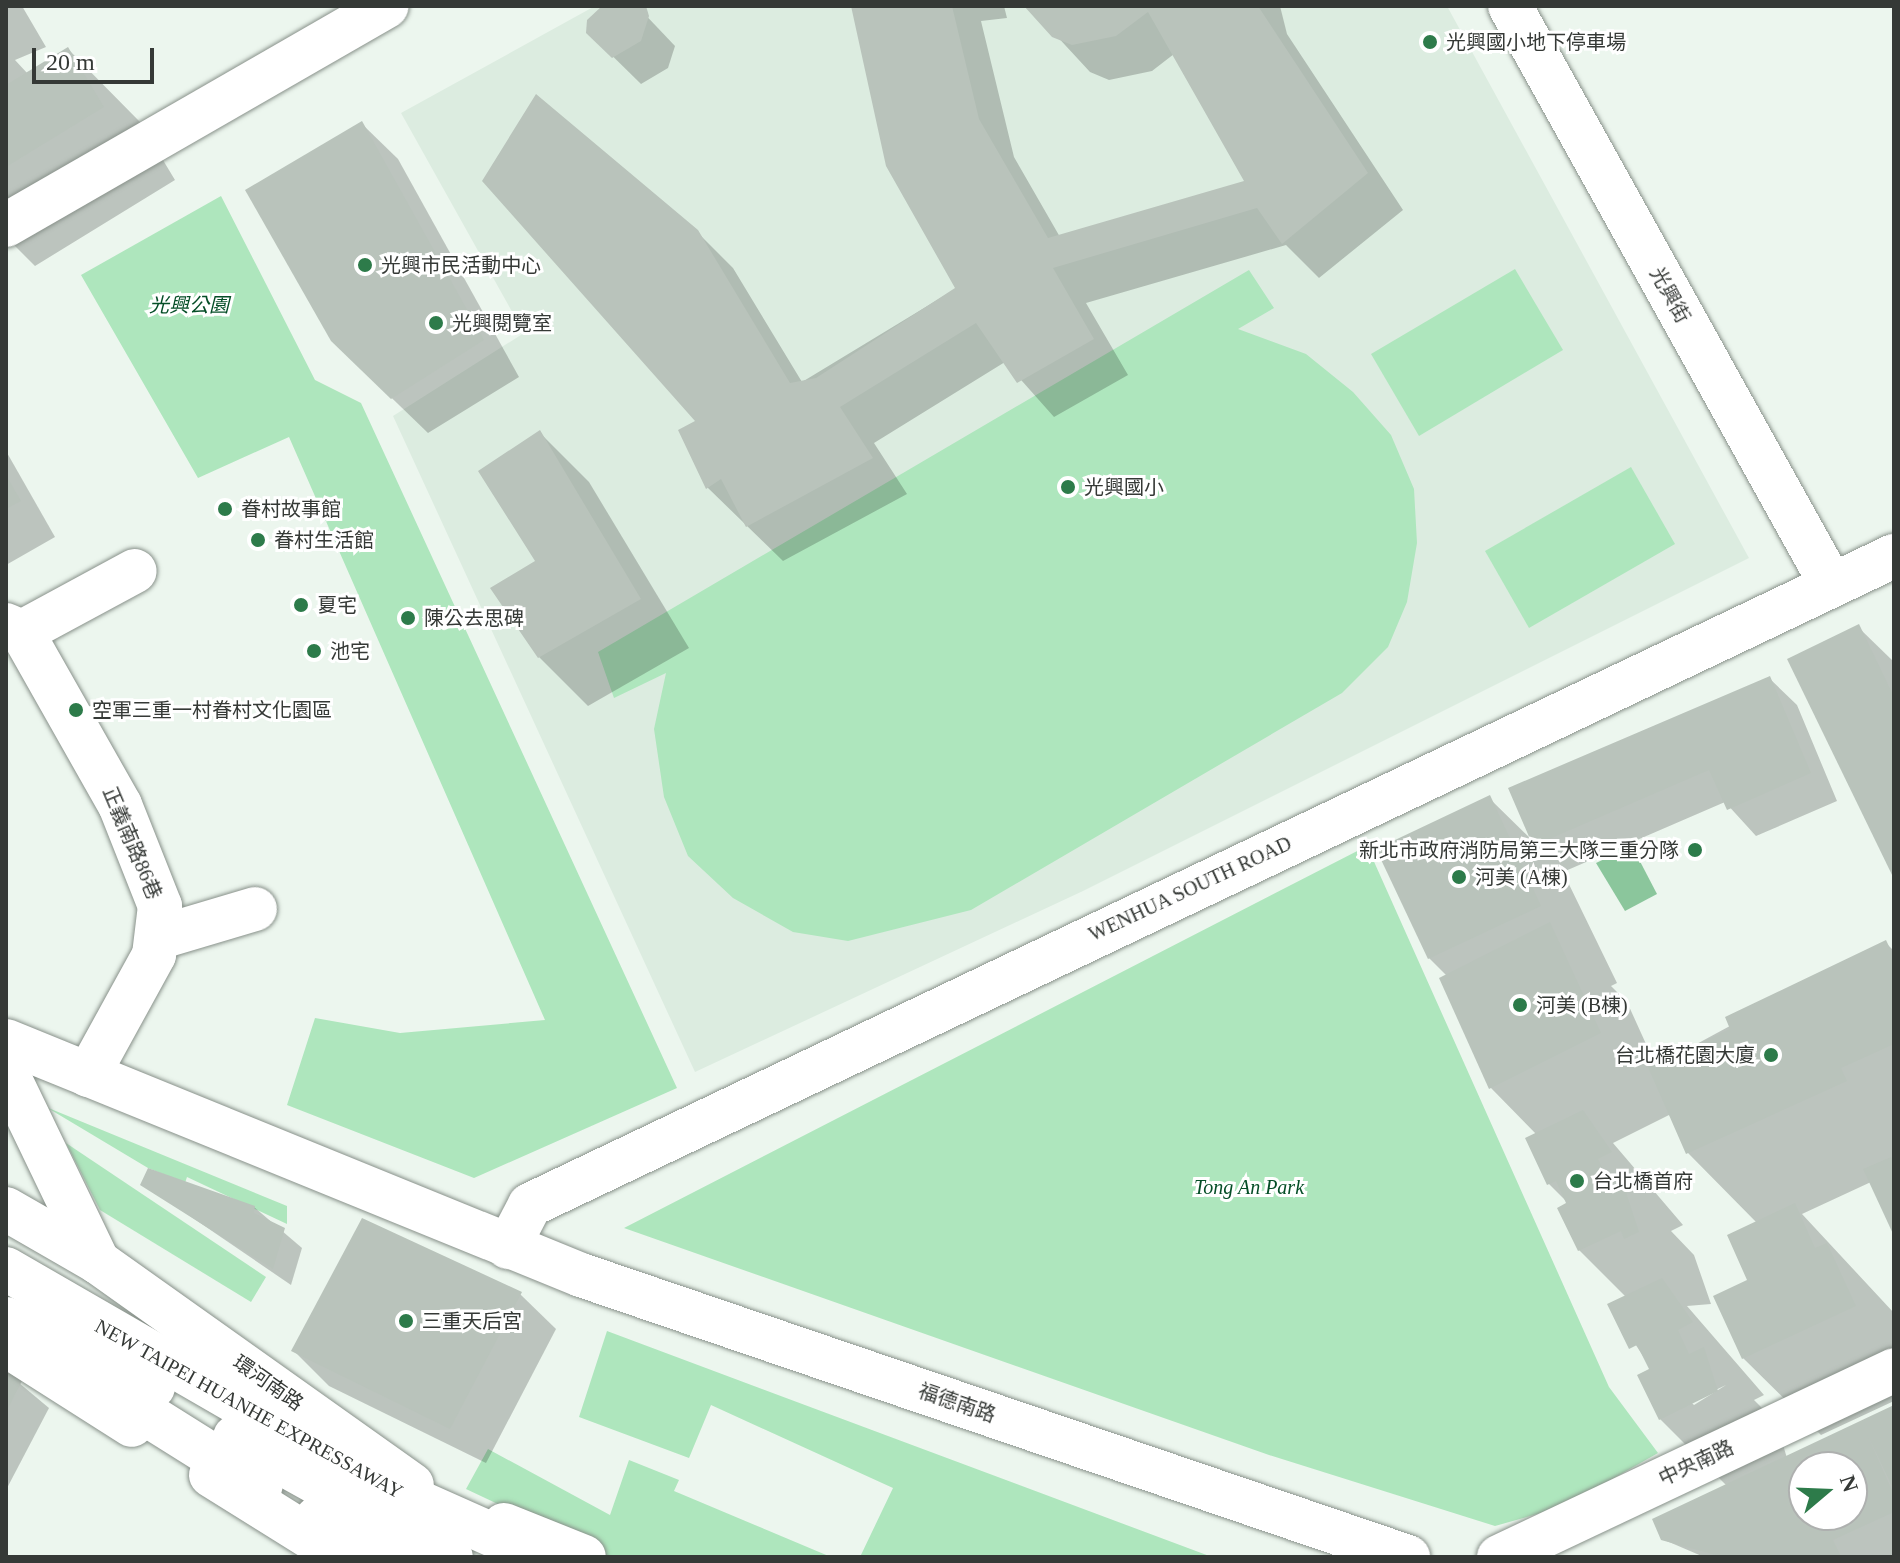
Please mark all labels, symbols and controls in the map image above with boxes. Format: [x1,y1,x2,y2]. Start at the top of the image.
place label: 光興國小地下停車場 [1446,30,1626,54]
scale bar [36,32,158,82]
marker: 光興國小地下停車場 [1421,33,1439,51]
text: 20 m [46,49,95,75]
place label: 光興市民活動中心 [381,253,541,277]
marker: 光興市民活動中心 [356,256,374,274]
street label: 光興街 [1645,263,1695,327]
park label: 光興公園 [149,293,229,317]
place label: 光興閱覽室 [452,311,552,335]
marker: 光興閱覽室 [427,314,445,332]
place label: 光興國小 [1084,475,1164,499]
marker: 光興國小 [1059,478,1077,496]
place label: 眷村故事館 [241,497,341,521]
marker: 眷村故事館 [216,500,234,518]
place label: 眷村生活館 [274,528,374,552]
marker: 眷村生活館 [249,531,267,549]
place label: 夏宅 [317,593,357,617]
marker: 夏宅 [292,596,310,614]
place label: 陳公去思碑 [424,606,524,630]
marker: 陳公去思碑 [399,609,417,627]
place label: 池宅 [330,639,370,663]
marker: 池宅 [305,642,323,660]
place label: 空軍三重一村眷村文化園區 [92,698,332,722]
marker: 空軍三重一村眷村文化園區 [67,701,85,719]
street label: 正義南路86巷 [98,783,166,903]
street label: WENHUA SOUTH ROAD [1084,831,1296,947]
place label: 新北市政府消防局第三大隊三重分隊 [1359,838,1679,862]
marker: 新北市政府消防局第三大隊三重分隊 [1686,841,1704,859]
place label: 河美 (A棟) [1475,865,1568,889]
marker: 河美 (A棟) [1450,868,1468,886]
place label: 河美 (B棟) [1536,993,1628,1017]
marker: 河美 (B棟) [1511,996,1529,1014]
place label: 台北橋花園大廈 [1615,1043,1755,1067]
marker: 台北橋花園大廈 [1762,1046,1780,1064]
place label: 台北橋首府 [1593,1169,1693,1193]
marker: 台北橋首府 [1568,1172,1586,1190]
park label: Tong An Park [1194,1175,1304,1199]
place label: 三重天后宮 [422,1309,522,1333]
marker: 三重天后宮 [397,1312,415,1330]
street label: NEW TAIPEI HUANHE EXPRESSAWAY [91,1314,407,1504]
street label: 環河南路 [228,1350,308,1416]
street label: 福德南路 [915,1379,999,1427]
street label: 中央南路 [1655,1435,1737,1491]
north arrow [1788,1451,1868,1531]
text: N [1835,1472,1864,1495]

